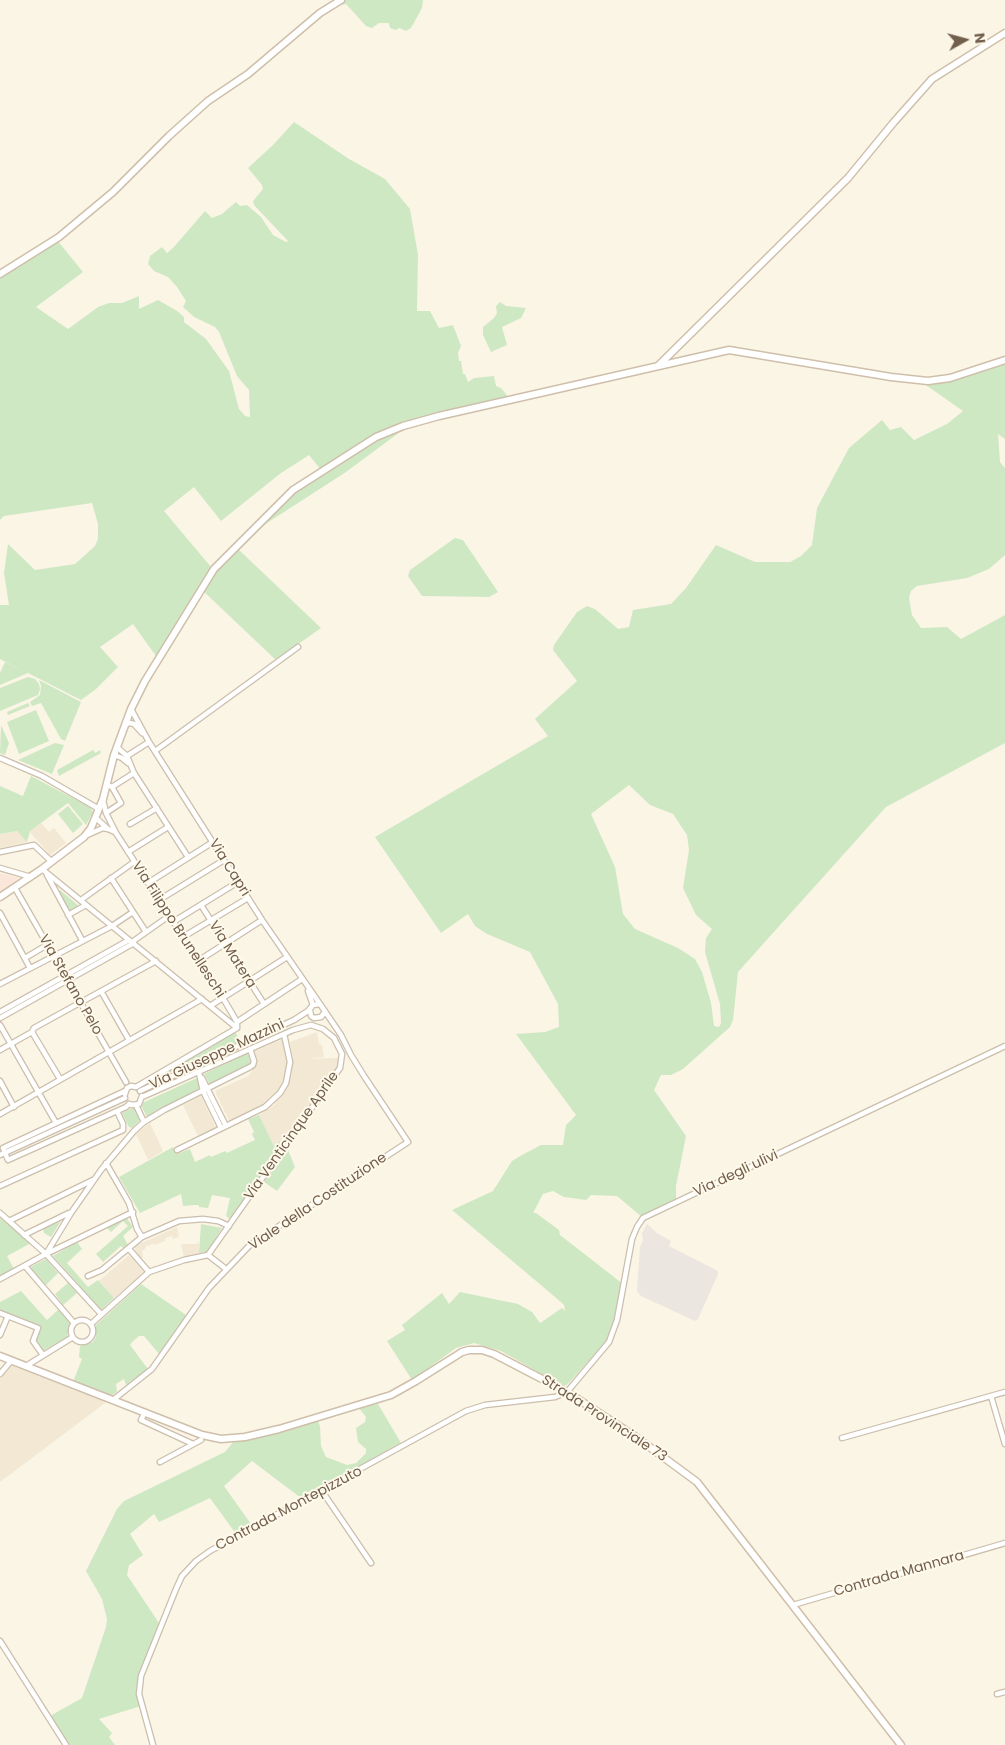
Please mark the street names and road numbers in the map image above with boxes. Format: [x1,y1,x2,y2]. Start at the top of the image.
street label: Via Capri [205,836,253,900]
street label: Via Filippo Brunelleschi [128,859,228,1001]
street label: Via Matera [205,918,259,992]
street label: Via Stefano Pelo [34,932,106,1038]
street label: Via Giuseppe Mazzini [147,1016,287,1094]
street label: Via Venticinque Aprile [241,1068,343,1204]
street label: Via degli ulivi [691,1147,781,1201]
street label: Viale della Costituzione [246,1150,390,1254]
street label: Strada Provinciale 73 [538,1372,670,1466]
street label: Contrada Montepizzuto [213,1463,365,1555]
street label: Contrada Mannara [832,1547,966,1601]

